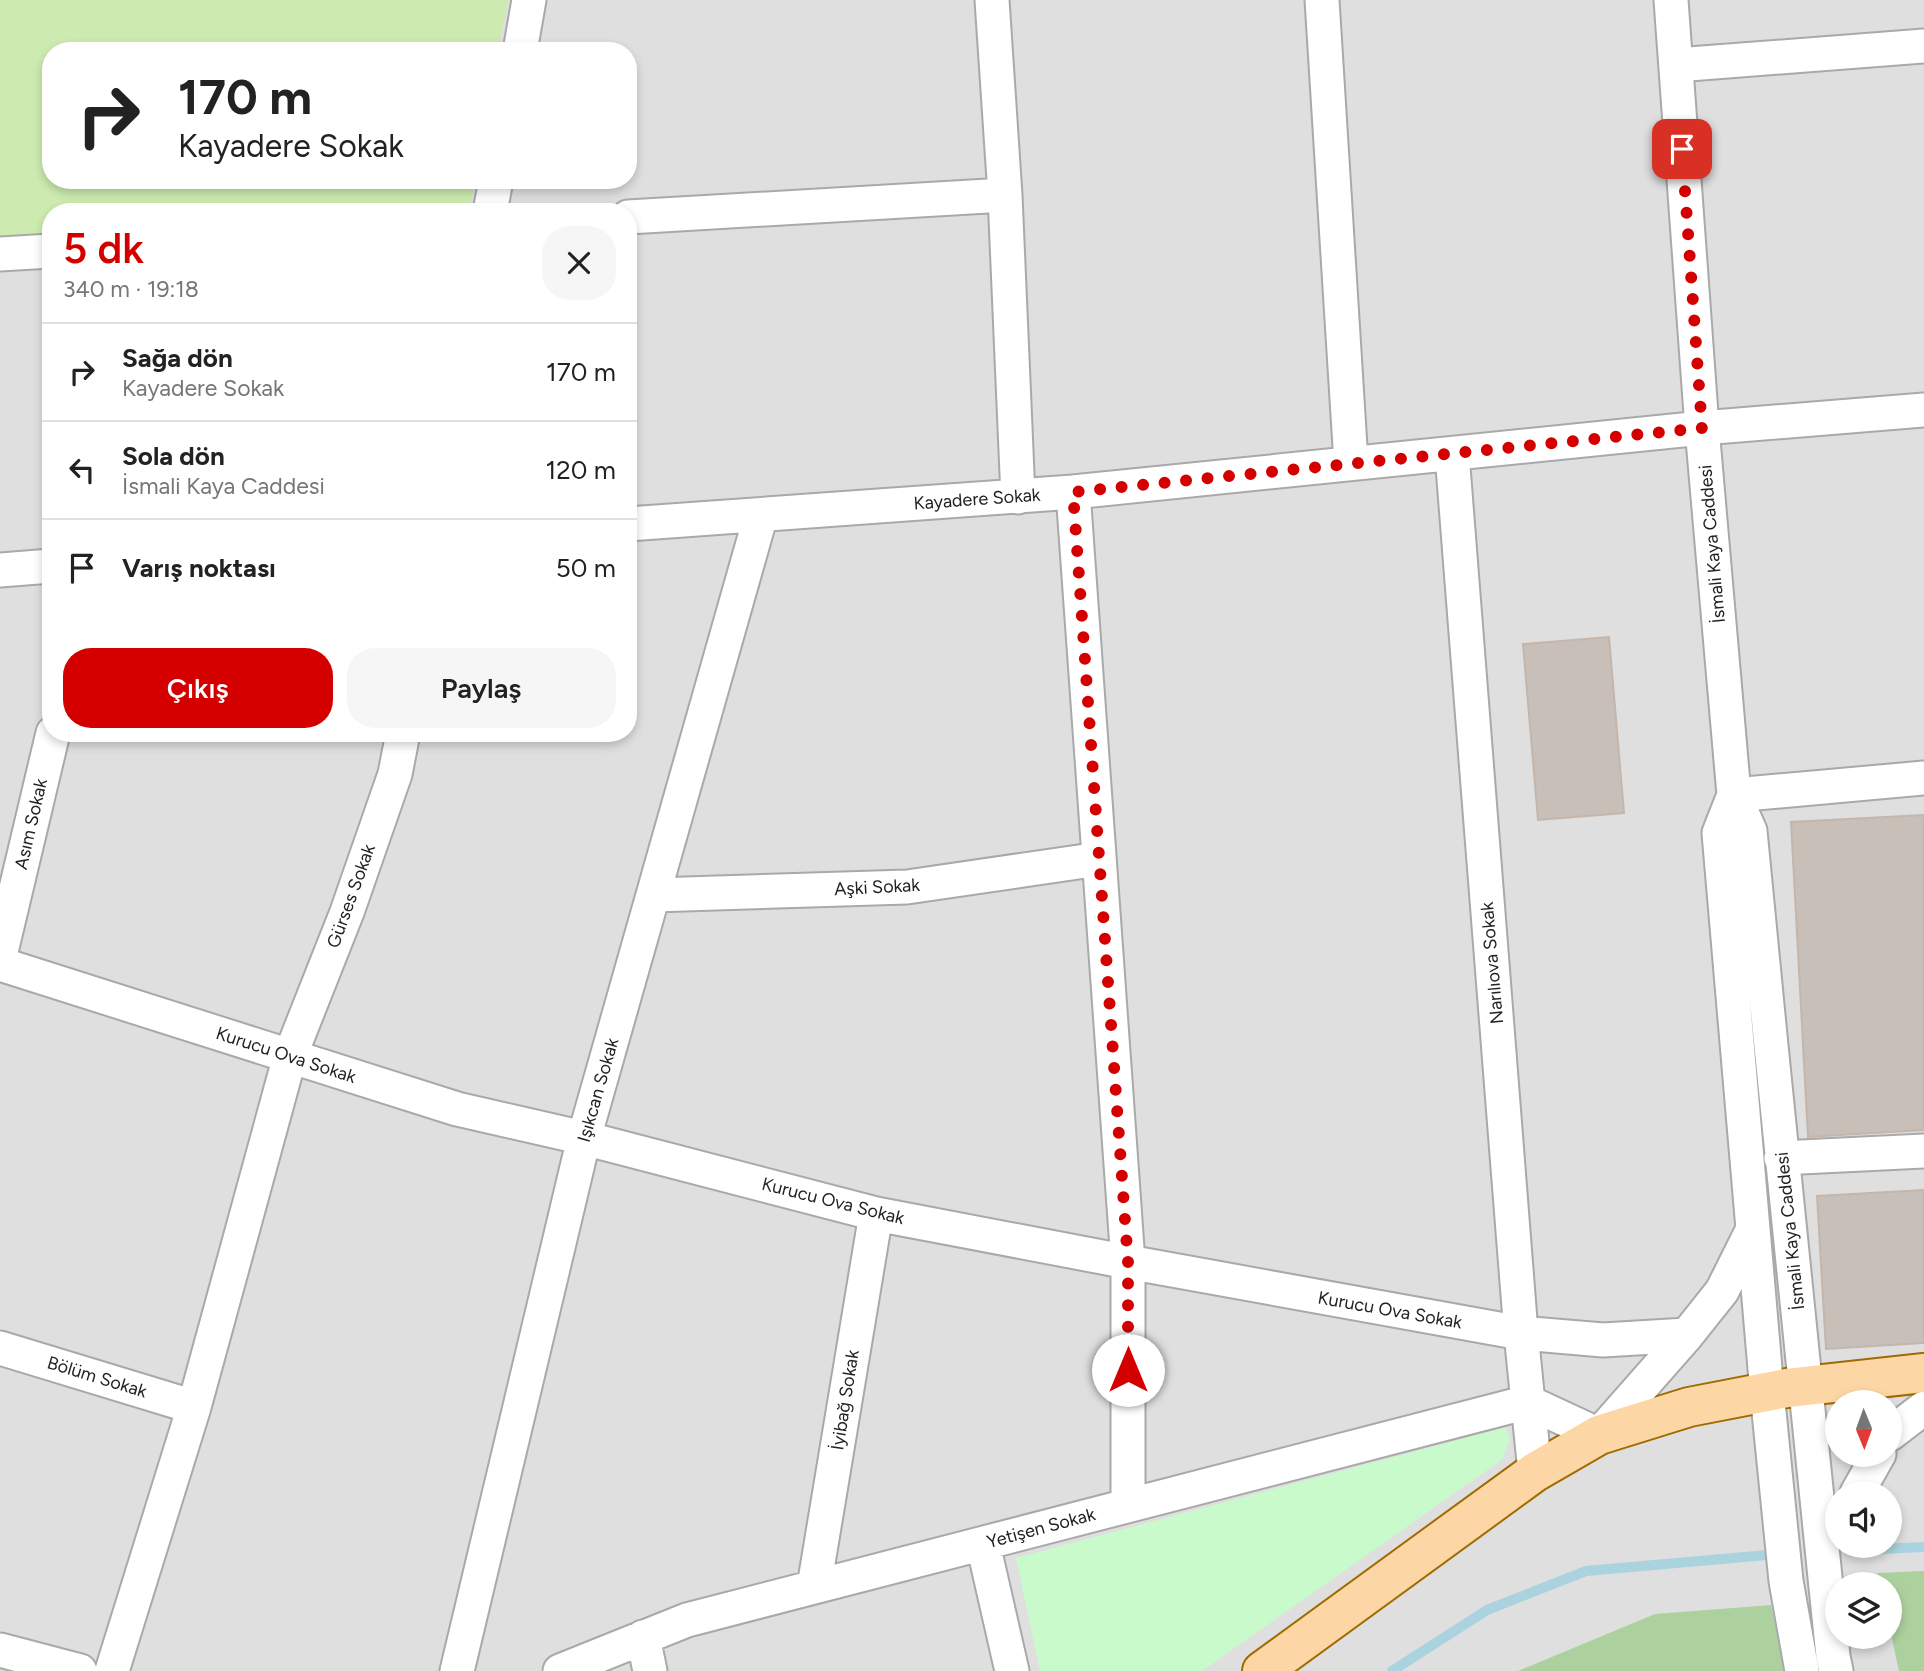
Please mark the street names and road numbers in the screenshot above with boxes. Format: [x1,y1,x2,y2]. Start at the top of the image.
street label: İsmali Kaya Caddesi [1694,464,1730,624]
street label: Kayadere Sokak [913,484,1041,514]
street label: Asım Sokak [10,776,52,872]
street label: Gürses Sokak [322,841,380,951]
street label: Aşki Sokak [834,874,921,900]
street label: Narılıova Sokak [1476,901,1508,1025]
street label: Kurucu Ova Sokak [213,1022,359,1088]
street label: Işıkcan Sokak [573,1035,623,1145]
street label: İsmali Kaya Caddesi [1771,1151,1809,1311]
street label: Kurucu Ova Sokak [759,1173,907,1229]
street label: Kurucu Ova Sokak [1316,1286,1464,1334]
street label: İyibağ Sokak [826,1348,864,1452]
street label: Bölüm Sokak [44,1351,150,1403]
street label: Yetişen Sokak [984,1503,1098,1553]

